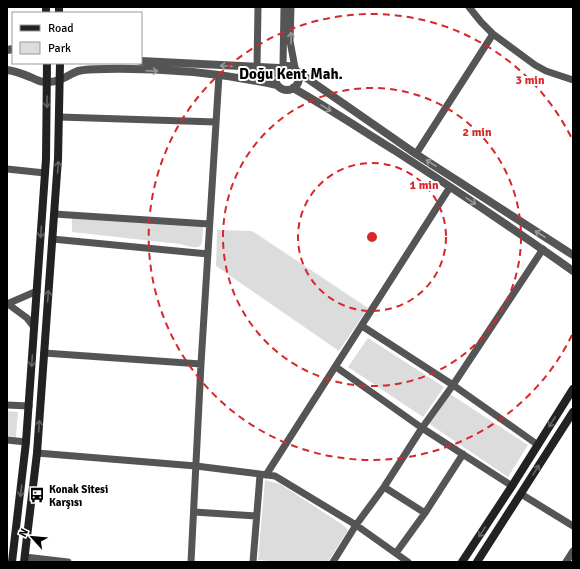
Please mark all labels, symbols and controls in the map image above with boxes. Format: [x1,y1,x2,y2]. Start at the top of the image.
legend [12,12,142,64]
text: Road [48,21,74,36]
one-way arrow [287,32,295,45]
text: Park [48,41,71,56]
one-way arrow [220,62,233,69]
district label: Doğu Kent Mah. [239,65,343,83]
one-way arrow [145,67,158,74]
text: 3 min [516,73,545,88]
one-way arrow [43,95,51,108]
one-way arrow [321,103,332,112]
text: 2 min [463,125,492,140]
one-way arrow [425,159,437,167]
one-way arrow [54,161,61,174]
text: 1 min [410,178,439,193]
one-way arrow [465,197,477,205]
one-way arrow [38,225,45,238]
centre of rings [365,230,379,244]
one-way arrow [535,230,546,238]
one-way arrow [45,290,52,303]
one-way arrow [29,355,36,368]
one-way arrow [548,416,556,427]
one-way arrow [35,420,42,433]
one-way arrow [532,465,540,476]
place label: Konak Sitesi Karşısı [49,483,108,509]
one-way arrow [17,484,24,497]
bus stop icon: Konak Sitesi Karşısı [28,486,46,504]
north arrow [12,517,52,557]
text: N [16,526,31,539]
one-way arrow [478,526,486,537]

